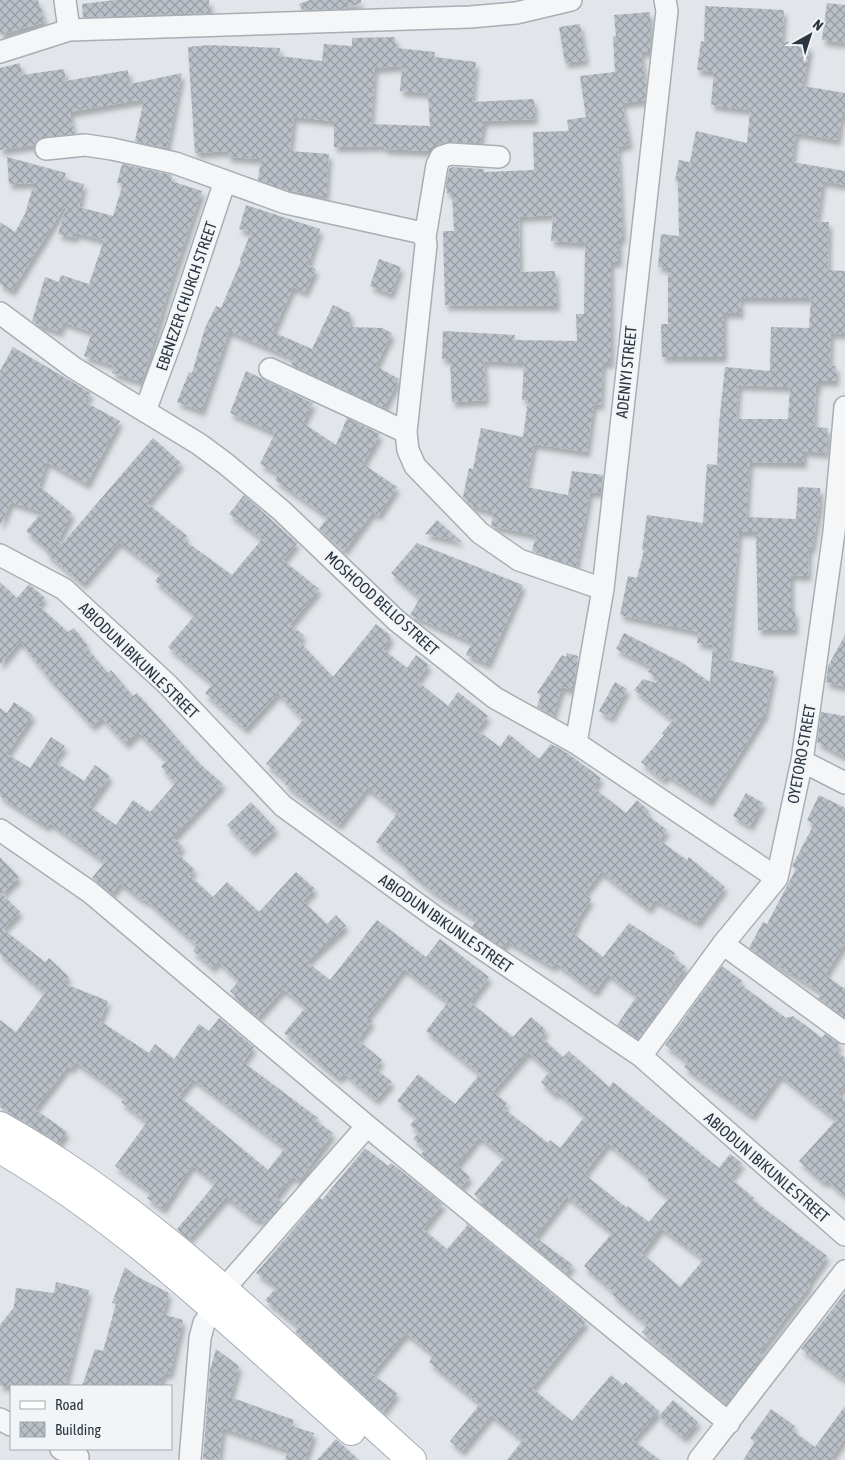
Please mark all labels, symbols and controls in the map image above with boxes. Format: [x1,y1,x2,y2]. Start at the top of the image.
north arrow [785,10,835,60]
text: N [810,16,826,34]
street label: EBENEZER CHURCH STREET [152,219,220,373]
street label: ADENIYI STREET [612,325,640,419]
street label: MOSHOOD BELLO STREET [322,547,442,659]
street label: ABIODUN IBIKUNLE STREET [76,598,202,722]
street label: OYETORO STREET [783,703,819,805]
street label: ABIODUN IBIKUNLE STREET [376,870,516,976]
street label: ABIODUN IBIKUNLE STREET [701,1108,833,1226]
legend [10,1385,172,1450]
text: Road [55,1396,84,1413]
text: Building [55,1421,101,1438]

